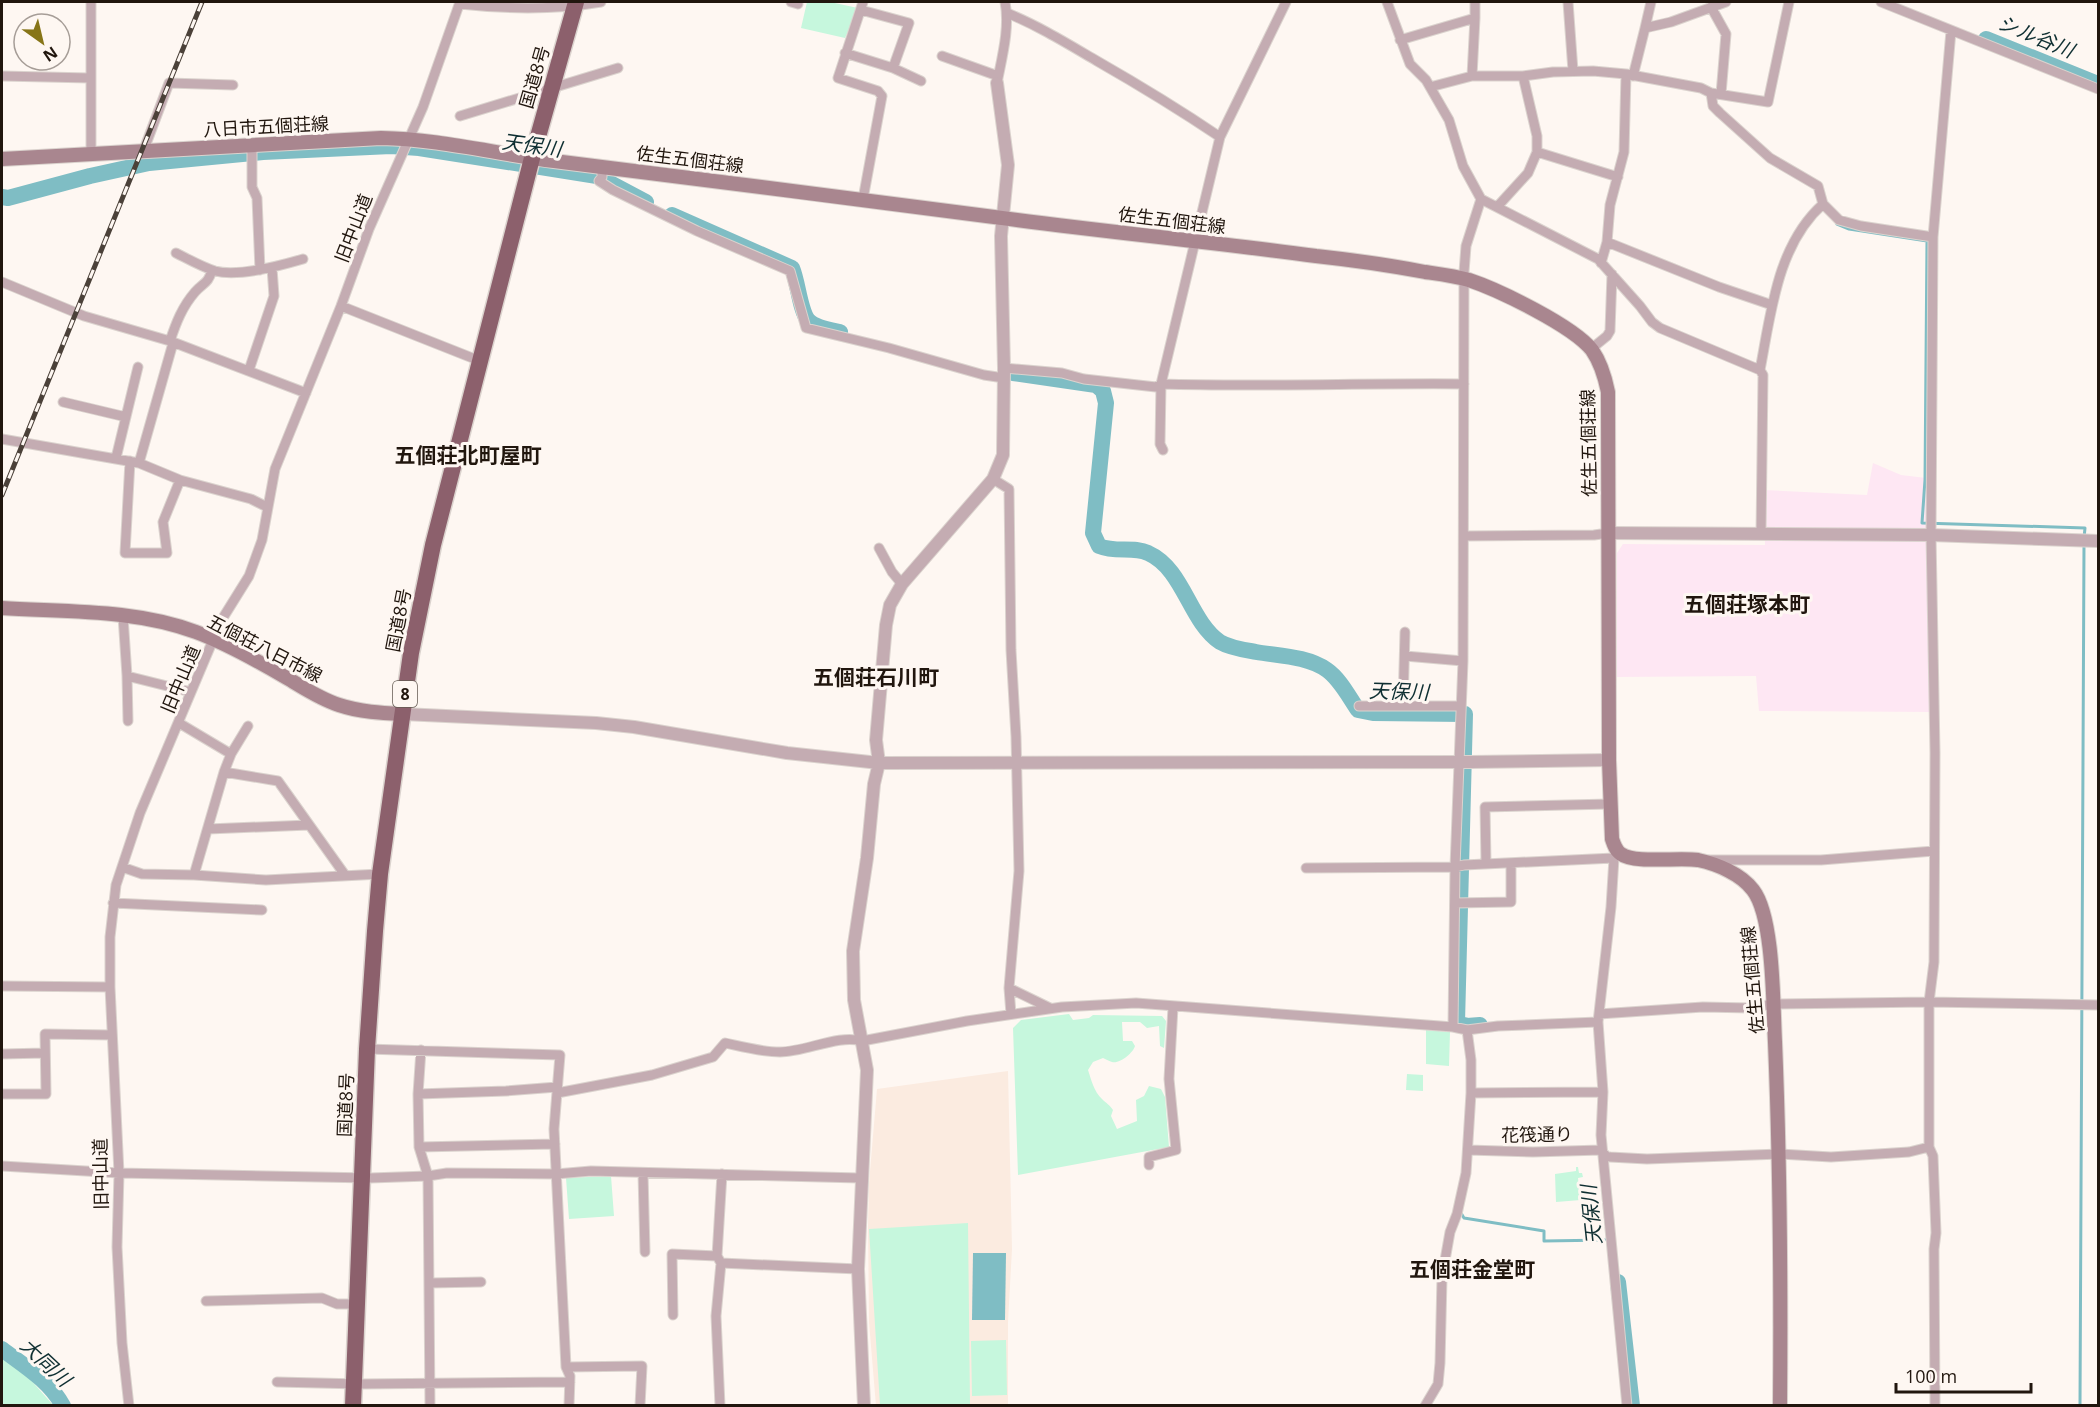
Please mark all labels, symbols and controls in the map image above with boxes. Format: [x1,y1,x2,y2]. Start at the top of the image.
water label: シル谷川 [1994,8,2080,64]
north arrow [12,12,72,72]
text: N [39,42,62,67]
street label: 国道8号 [514,43,554,111]
street label: 八日市五個荘線 [202,111,330,141]
water label: 天保川 [500,127,566,163]
street label: 佐生五個荘線 [635,141,745,177]
street label: 旧中山道 [329,190,377,266]
street label: 佐生五個荘線 [1117,202,1227,238]
street label: 佐生五個荘線 [1575,389,1601,497]
district label: 五個荘北町屋町 [395,441,542,469]
street label: 国道8号 [380,586,416,654]
district label: 五個荘塚本町 [1684,590,1810,618]
street label: 五個荘八日市線 [203,609,327,687]
street label: 旧中山道 [155,641,205,717]
district label: 五個荘石川町 [813,663,939,691]
water label: 天保川 [1369,676,1431,706]
road number: 8 [393,681,417,707]
street label: 佐生五個荘線 [1735,925,1769,1035]
street label: 国道8号 [332,1072,358,1138]
street label: 花筏通り [1501,1121,1573,1147]
street label: 旧中山道 [87,1138,113,1210]
water label: 天保川 [1574,1182,1608,1246]
district label: 五個荘金堂町 [1409,1255,1535,1283]
water label: 大同川 [15,1332,79,1394]
scale bar [1896,1356,2031,1394]
text: 100 m [1905,1364,1957,1388]

